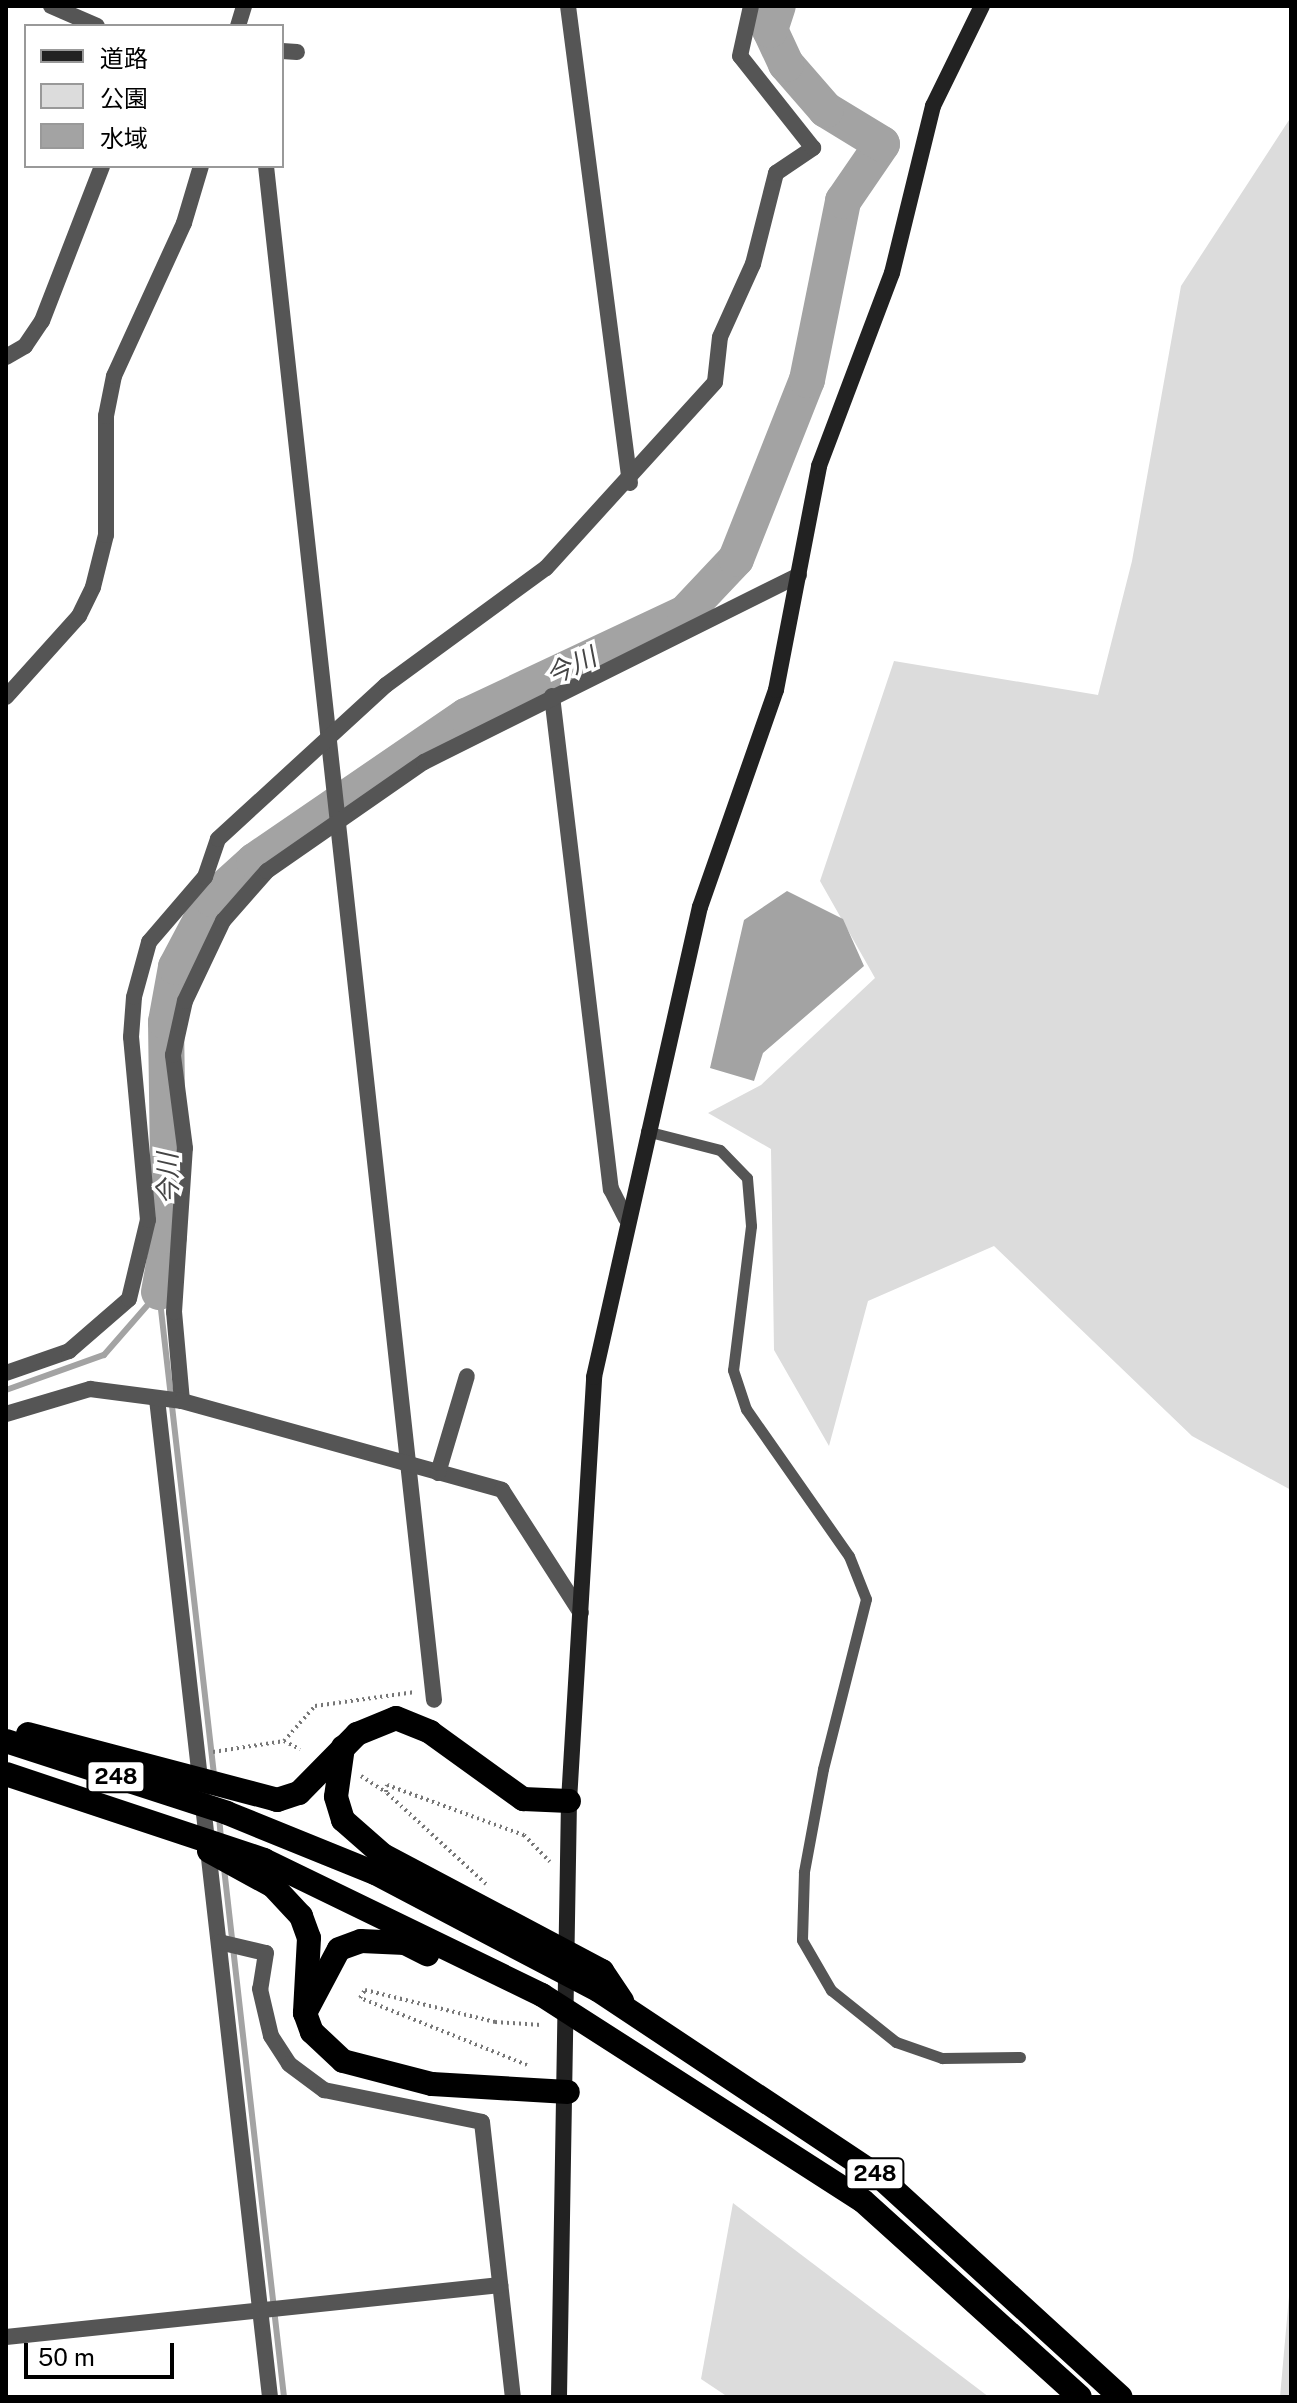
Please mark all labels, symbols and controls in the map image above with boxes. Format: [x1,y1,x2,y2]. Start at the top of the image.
legend [24,24,284,168]
text: 道路 [100,44,148,72]
text: 公園 [100,84,148,112]
text: 水域 [100,124,148,152]
water label: 今川 [541,641,601,691]
water label: 今川 [152,1153,184,1205]
road number: 248 [86,1759,146,1795]
road number: 248 [845,2156,905,2192]
scale bar [28,2327,178,2377]
text: 50 m [38,2343,95,2371]

